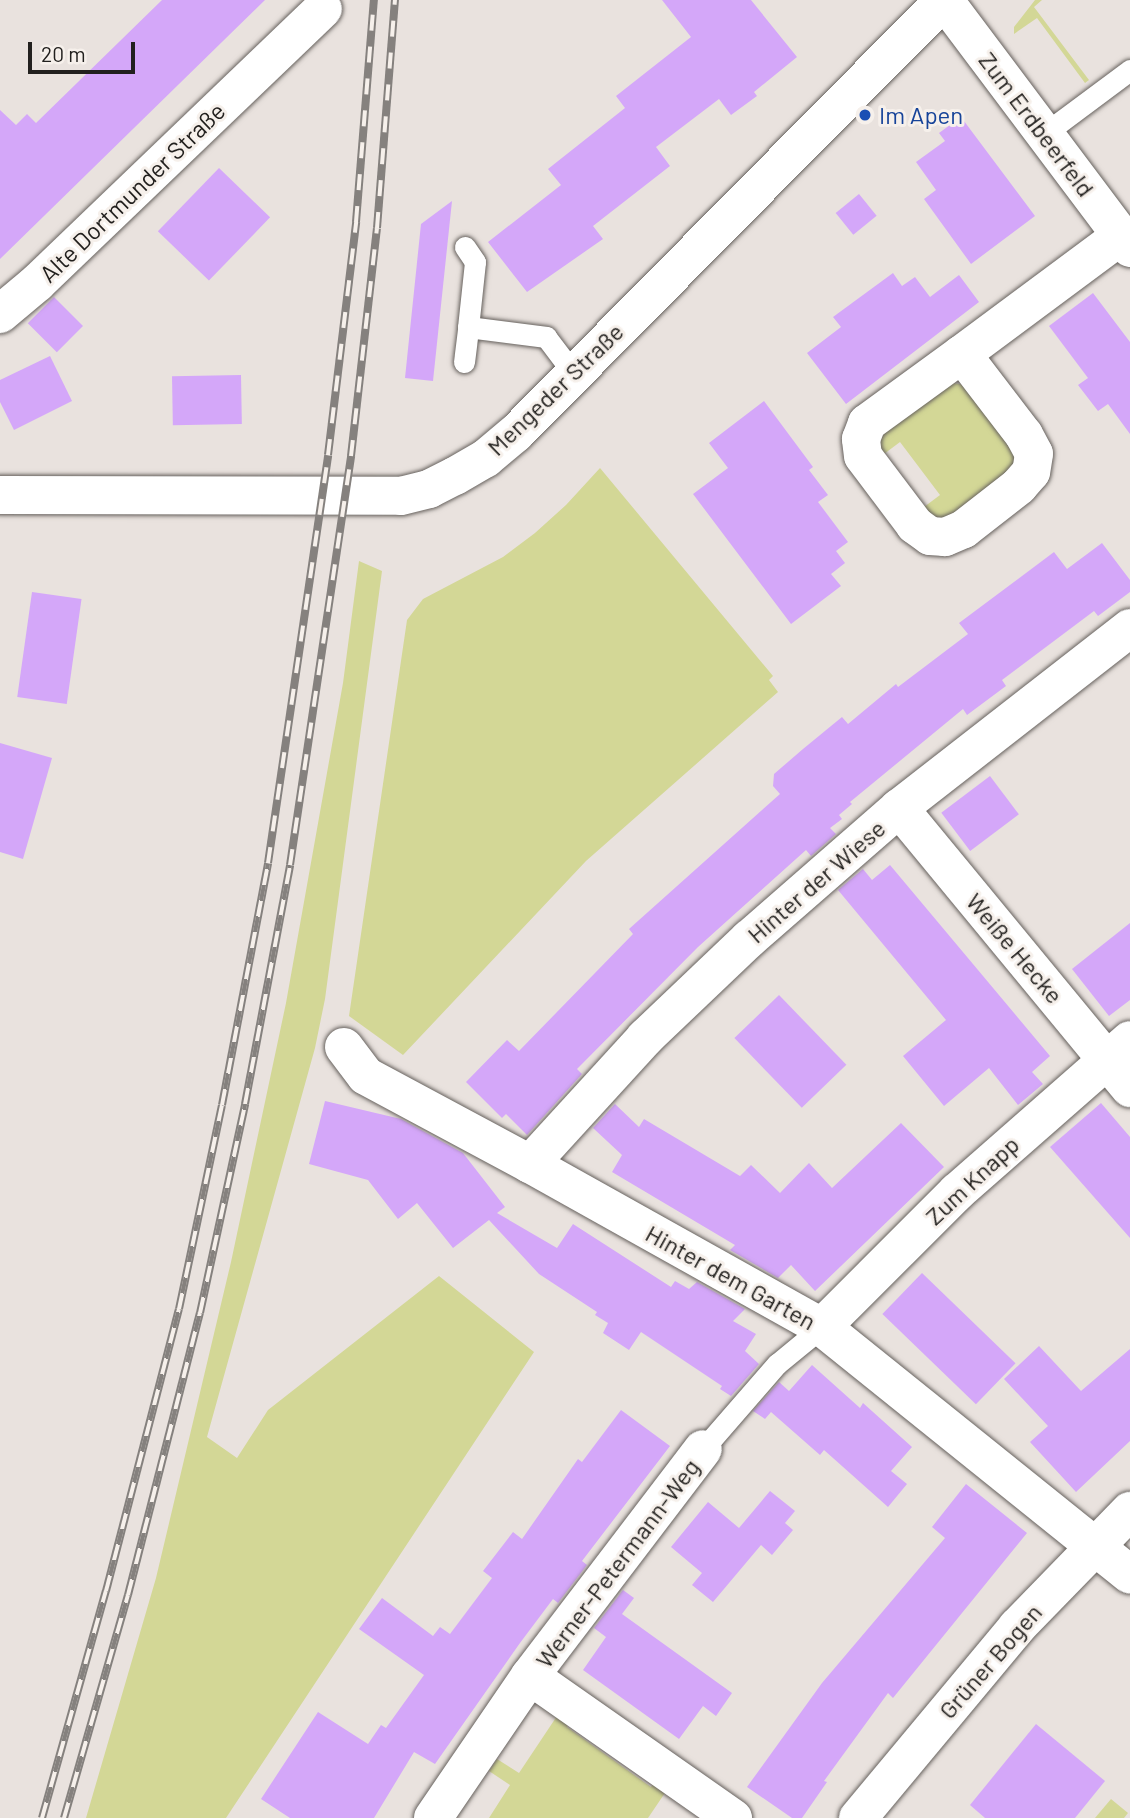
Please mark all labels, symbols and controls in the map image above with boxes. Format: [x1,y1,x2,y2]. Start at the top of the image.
scale bar [32,28,138,72]
text: 20 m [41,41,86,66]
street label: Zum Erdbeerfeld [973,46,1101,202]
street label: Alte Dortmunder Straße [33,96,231,288]
place label: Im Apen [879,101,963,129]
marker: Im Apen [857,107,873,123]
street label: Mengeder Straße [481,317,629,461]
street label: Hinter der Wiese [741,813,891,949]
street label: Weiße Hecke [961,887,1069,1009]
street label: Zum Knapp [919,1130,1025,1230]
street label: Hinter dem Garten [641,1218,821,1336]
street label: Werner-Petermann-Weg [529,1453,705,1673]
street label: Grüner Bogen [932,1598,1048,1724]

